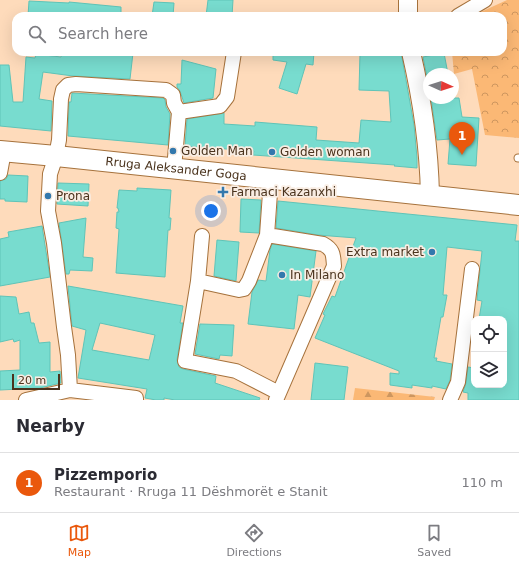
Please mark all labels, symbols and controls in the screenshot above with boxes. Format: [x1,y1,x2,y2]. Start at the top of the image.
search box [12,12,507,56]
icon: search [26,23,48,45]
text: Search here [58,25,148,43]
north arrow [423,68,459,104]
pin: 1 [449,122,475,155]
place label: Golden Man [181,144,253,158]
place label: Golden woman [280,145,370,159]
marker: Golden Man [168,146,178,156]
marker: Golden woman [267,147,277,157]
street label: Rruga Aleksander Goga [105,154,248,183]
place label: Farmaci Kazanxhi [231,185,336,199]
marker: Farmaci Kazanxhi [218,187,228,197]
place label: Prona [56,189,90,203]
marker: Prona [43,191,53,201]
your location [201,201,221,221]
place label: Extra market [346,245,424,259]
marker: Extra market [427,247,437,257]
place label: In Milano [290,268,344,282]
marker: In Milano [277,270,287,280]
map controls [471,316,507,388]
button: locate [471,316,507,352]
button: layers [471,352,507,388]
scale bar [12,372,60,391]
text: 20 m [18,374,46,387]
text: Nearby [16,416,85,436]
text: Pizzemporio [54,466,157,484]
text: 1 [24,475,34,490]
text: 110 m [461,475,503,490]
text: Restaurant · Rruga 11 Dëshmorët e Stanit [54,484,328,499]
tab: Map [68,522,91,559]
tab: Directions [226,522,282,559]
tab: Saved [417,522,451,559]

